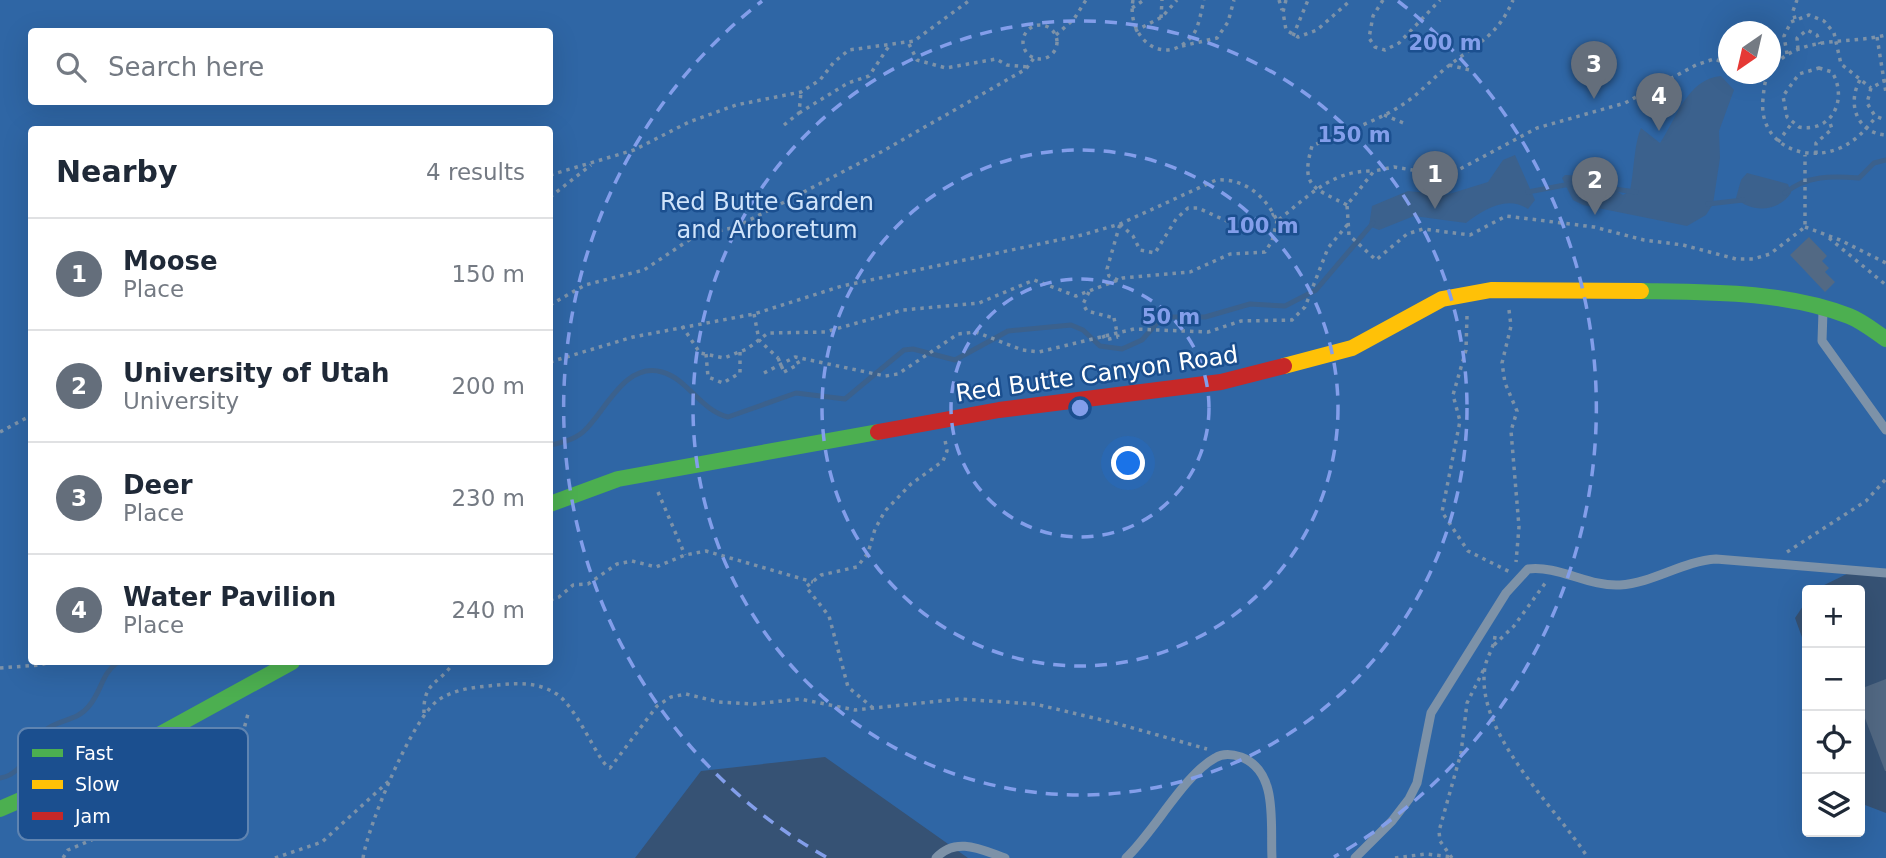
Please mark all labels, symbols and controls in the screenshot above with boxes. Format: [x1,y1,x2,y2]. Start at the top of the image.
north arrow [1718,21,1781,84]
search box [28,28,553,105]
text: 200 m [1408,31,1482,55]
pin: 3 [1571,41,1617,99]
icon: search [52,48,90,86]
text: Search here [108,52,264,82]
pin: 4 [1636,73,1682,131]
text: 150 m [1317,123,1391,147]
pin: 1 [1412,151,1458,209]
text: Nearby [56,154,178,189]
pin: 2 [1572,157,1618,215]
text: 4 results [426,159,525,185]
park label: Red Butte Garden and Arboretum [660,188,874,244]
text: 100 m [1225,214,1299,238]
text: Moose [123,246,218,276]
text: 1 [71,261,87,287]
text: 150 m [451,261,525,287]
text: Place [123,276,184,302]
text: 50 m [1142,305,1200,329]
street label: Red Butte Canyon Road [954,340,1240,408]
text: University of Utah [123,358,390,388]
text: 2 [71,373,87,399]
text: 200 m [451,373,525,399]
text: University [123,388,239,414]
centre of rings [1068,396,1092,420]
your location [1111,446,1145,480]
text: Deer [123,470,193,500]
text: 3 [71,485,87,511]
text: 230 m [451,485,525,511]
text: Place [123,500,184,526]
text: Water Pavilion [123,582,336,612]
map controls [1802,585,1865,837]
button: + [1802,585,1865,648]
text: 4 [71,597,87,623]
text: 240 m [451,597,525,623]
text: Place [123,612,184,638]
button: − [1802,648,1865,711]
button: locate [1802,711,1865,774]
legend [18,728,248,840]
text: Fast [75,742,113,764]
text: Slow [75,773,120,795]
button: layers [1802,774,1865,837]
text: Jam [74,805,111,827]

